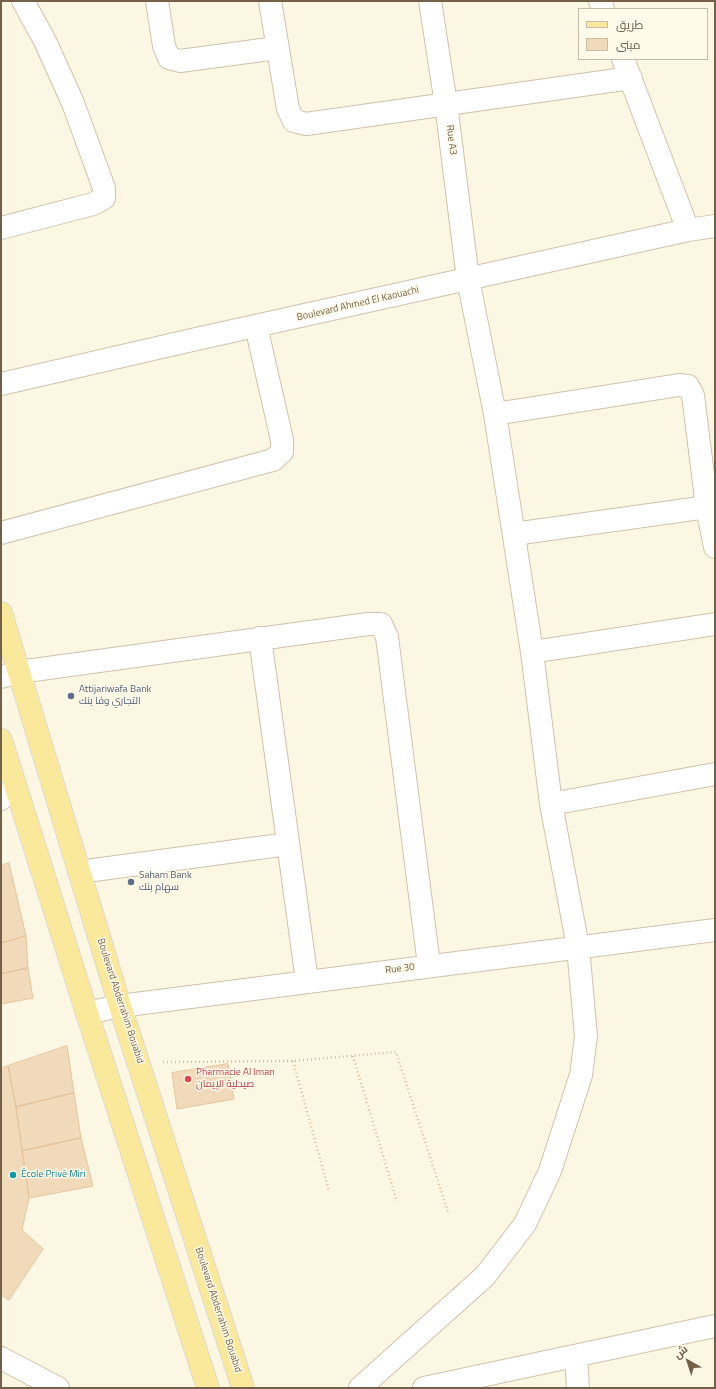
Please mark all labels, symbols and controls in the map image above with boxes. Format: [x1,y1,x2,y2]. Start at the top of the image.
legend [578,8,708,60]
text: طريق [616,15,643,34]
text: مبنى [616,35,641,54]
street label: Rue A3 [443,124,459,156]
street label: Boulevard Ahmed El Kaouachi [296,284,420,324]
place label: Attijariwafa Bank التجاري وفا بنك [79,684,151,708]
marker: Attijariwafa Bank التجاري وفا بنك [66,691,76,701]
place label: Saham Bank سهام بنك [139,870,192,894]
marker: Saham Bank سهام بنك [126,877,136,887]
street label: Boulevard Abderrahim Bouabid [94,937,146,1065]
street label: Rue 30 [384,961,416,977]
place label: Pharmacie Al Iman صيدلية الإيمان [196,1067,275,1090]
marker: Pharmacie Al Iman صيدلية الإيمان [183,1074,193,1084]
place label: École Privé Miri [21,1169,85,1181]
marker: École Privé Miri [8,1170,18,1180]
street label: Boulevard Abderrahim Bouabid [192,1246,244,1374]
north arrow [668,1341,708,1381]
text: ش [670,1341,691,1362]

